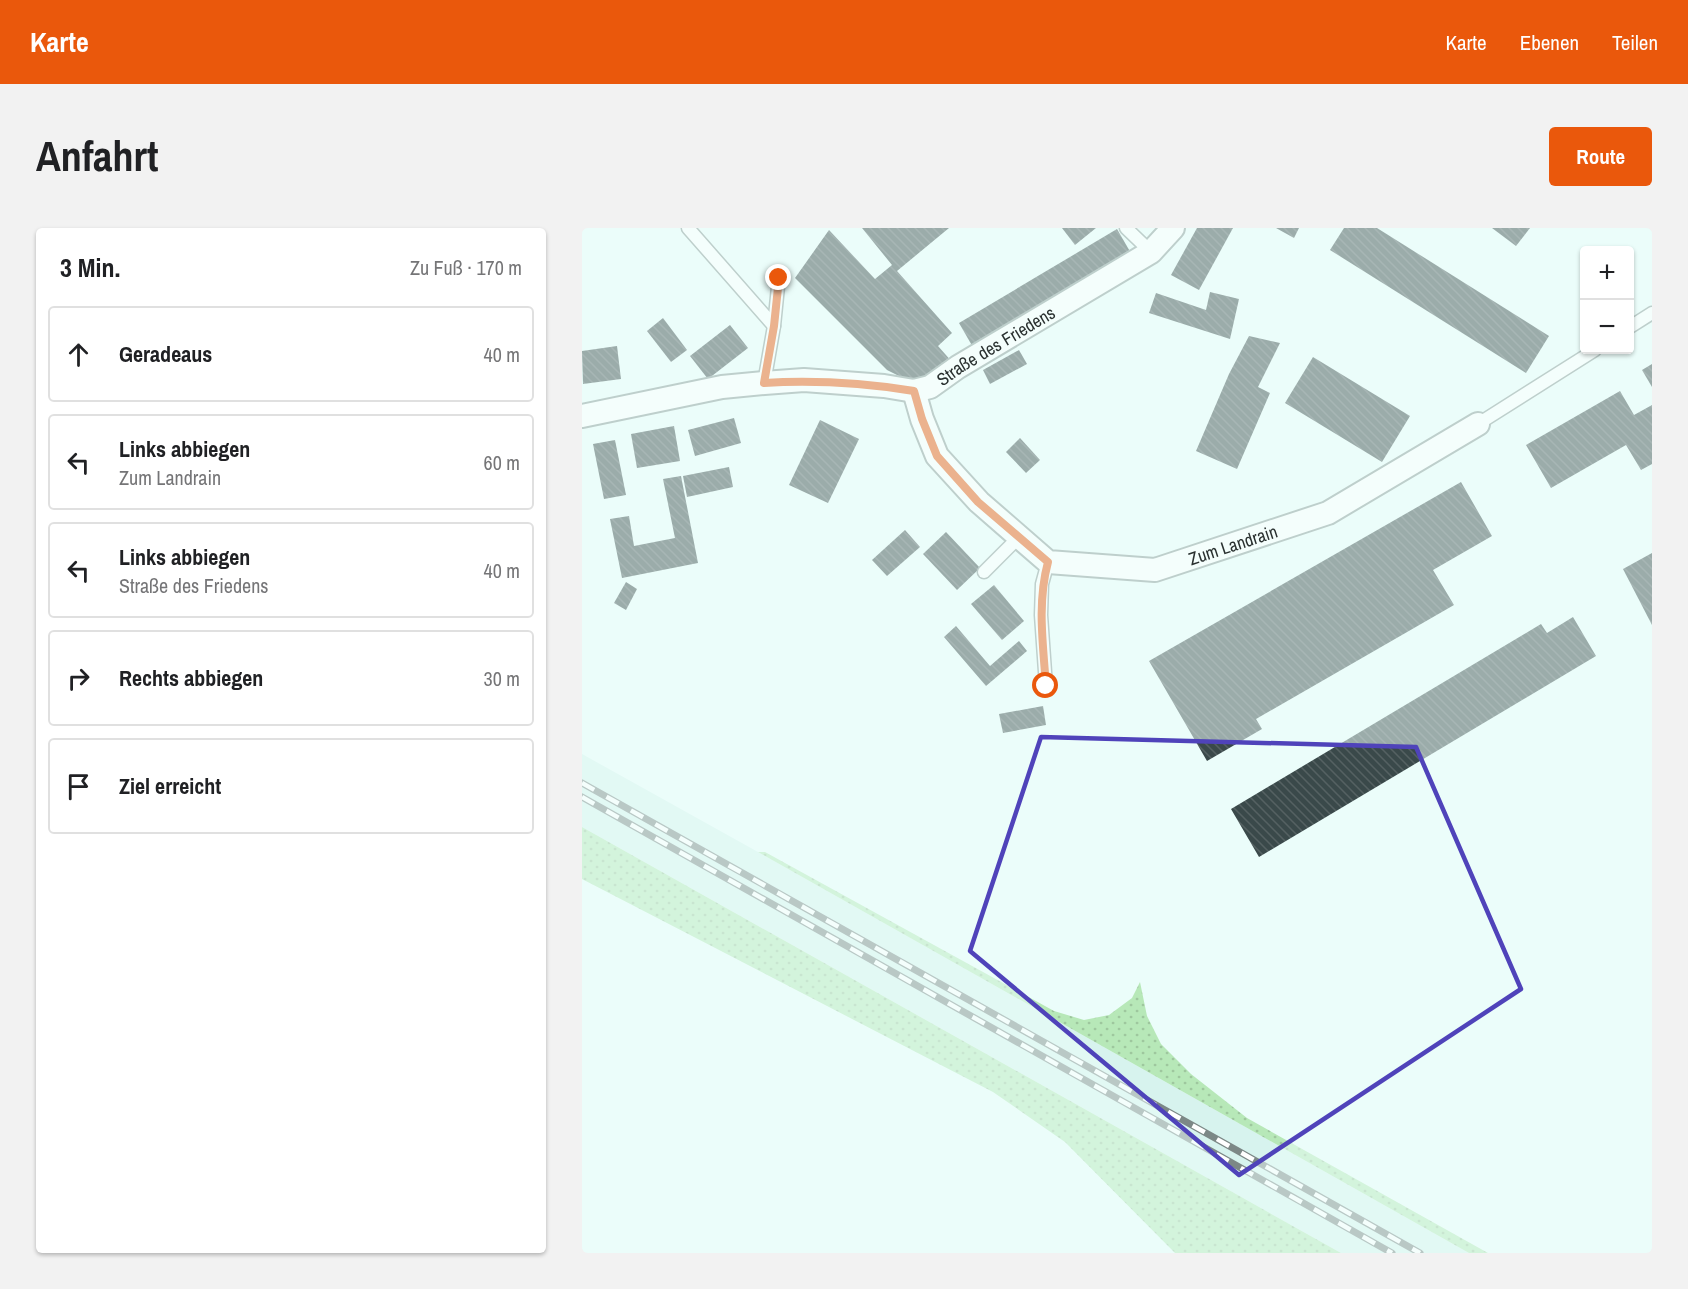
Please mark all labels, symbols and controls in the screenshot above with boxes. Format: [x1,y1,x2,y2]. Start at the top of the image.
text: Karte [30,23,89,61]
text: Karte [1446,28,1487,57]
text: Ebenen [1520,28,1579,57]
text: Teilen [1612,28,1658,57]
button: Route [1549,127,1652,186]
text: Anfahrt [36,128,158,184]
map controls [1580,246,1634,354]
button: + [1580,246,1634,300]
text: 3 Min. [60,250,120,285]
text: Zu Fuß · 170 m [410,254,522,281]
route end [765,264,791,290]
street label: Straße des Friedens [931,300,1059,391]
button: − [1580,300,1634,354]
icon: ahead [62,338,95,371]
text: Geradeaus [119,339,212,369]
text: 40 m [484,341,520,368]
text: Links abbiegen [119,434,250,464]
icon: left [62,446,95,479]
text: 60 m [484,449,520,476]
text: Zum Landrain [119,464,221,491]
street label: Zum Landrain [1185,518,1280,571]
text: Links abbiegen [119,542,250,572]
icon: left [62,554,95,587]
text: 40 m [484,557,520,584]
text: Straße des Friedens [119,572,269,599]
icon: right [62,662,95,695]
text: Rechts abbiegen [119,663,263,693]
text: 30 m [484,665,520,692]
route start [1032,672,1058,698]
icon: arrive [62,770,95,803]
text: Ziel erreicht [119,771,221,801]

